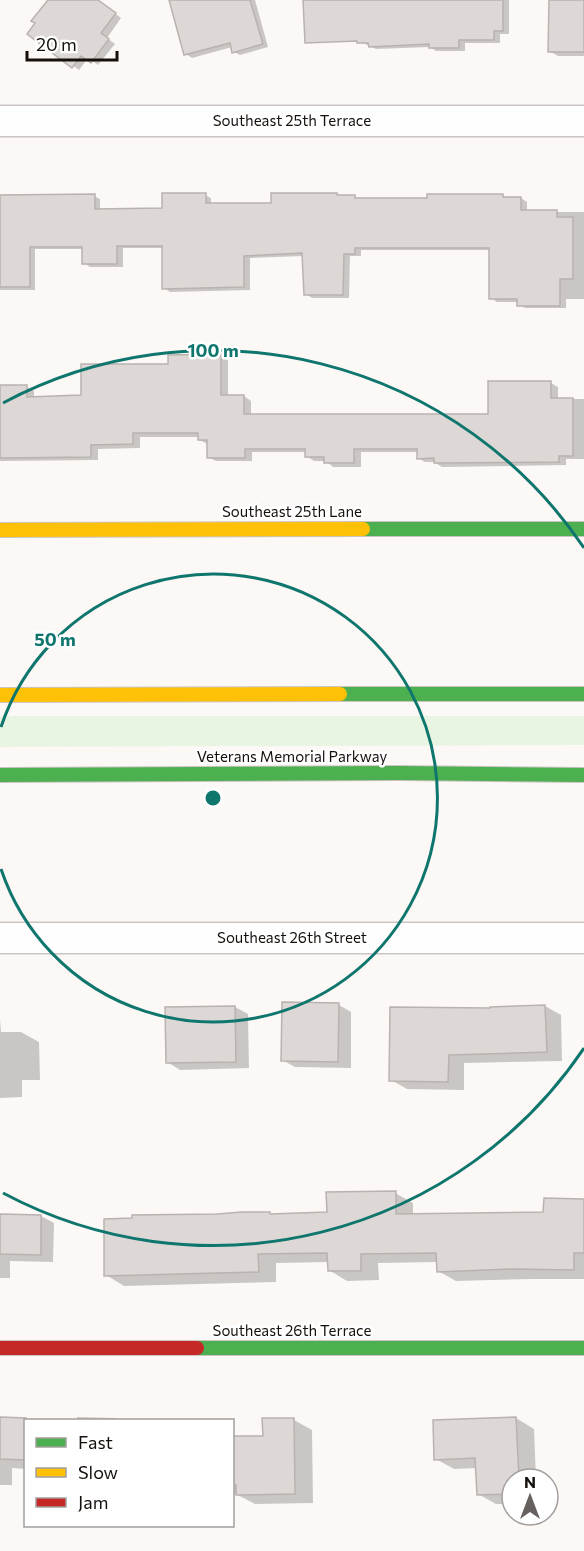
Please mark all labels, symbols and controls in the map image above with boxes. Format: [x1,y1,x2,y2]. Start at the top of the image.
scale bar [27,24,117,62]
text: 20 m [36,33,77,55]
street label: Southeast 25th Terrace [213,111,371,129]
text: 100 m [187,339,239,361]
street label: Southeast 25th Lane [222,502,362,520]
text: 50 m [34,628,76,650]
street label: Veterans Memorial Parkway [197,747,387,765]
centre of rings [203,788,223,808]
street label: Southeast 26th Street [217,928,367,946]
street label: Southeast 26th Terrace [213,1321,371,1339]
legend [24,1419,234,1527]
text: Fast [78,1431,113,1453]
text: Slow [78,1461,118,1483]
north arrow [500,1467,560,1527]
text: N [524,1472,536,1491]
text: Jam [78,1491,108,1513]

